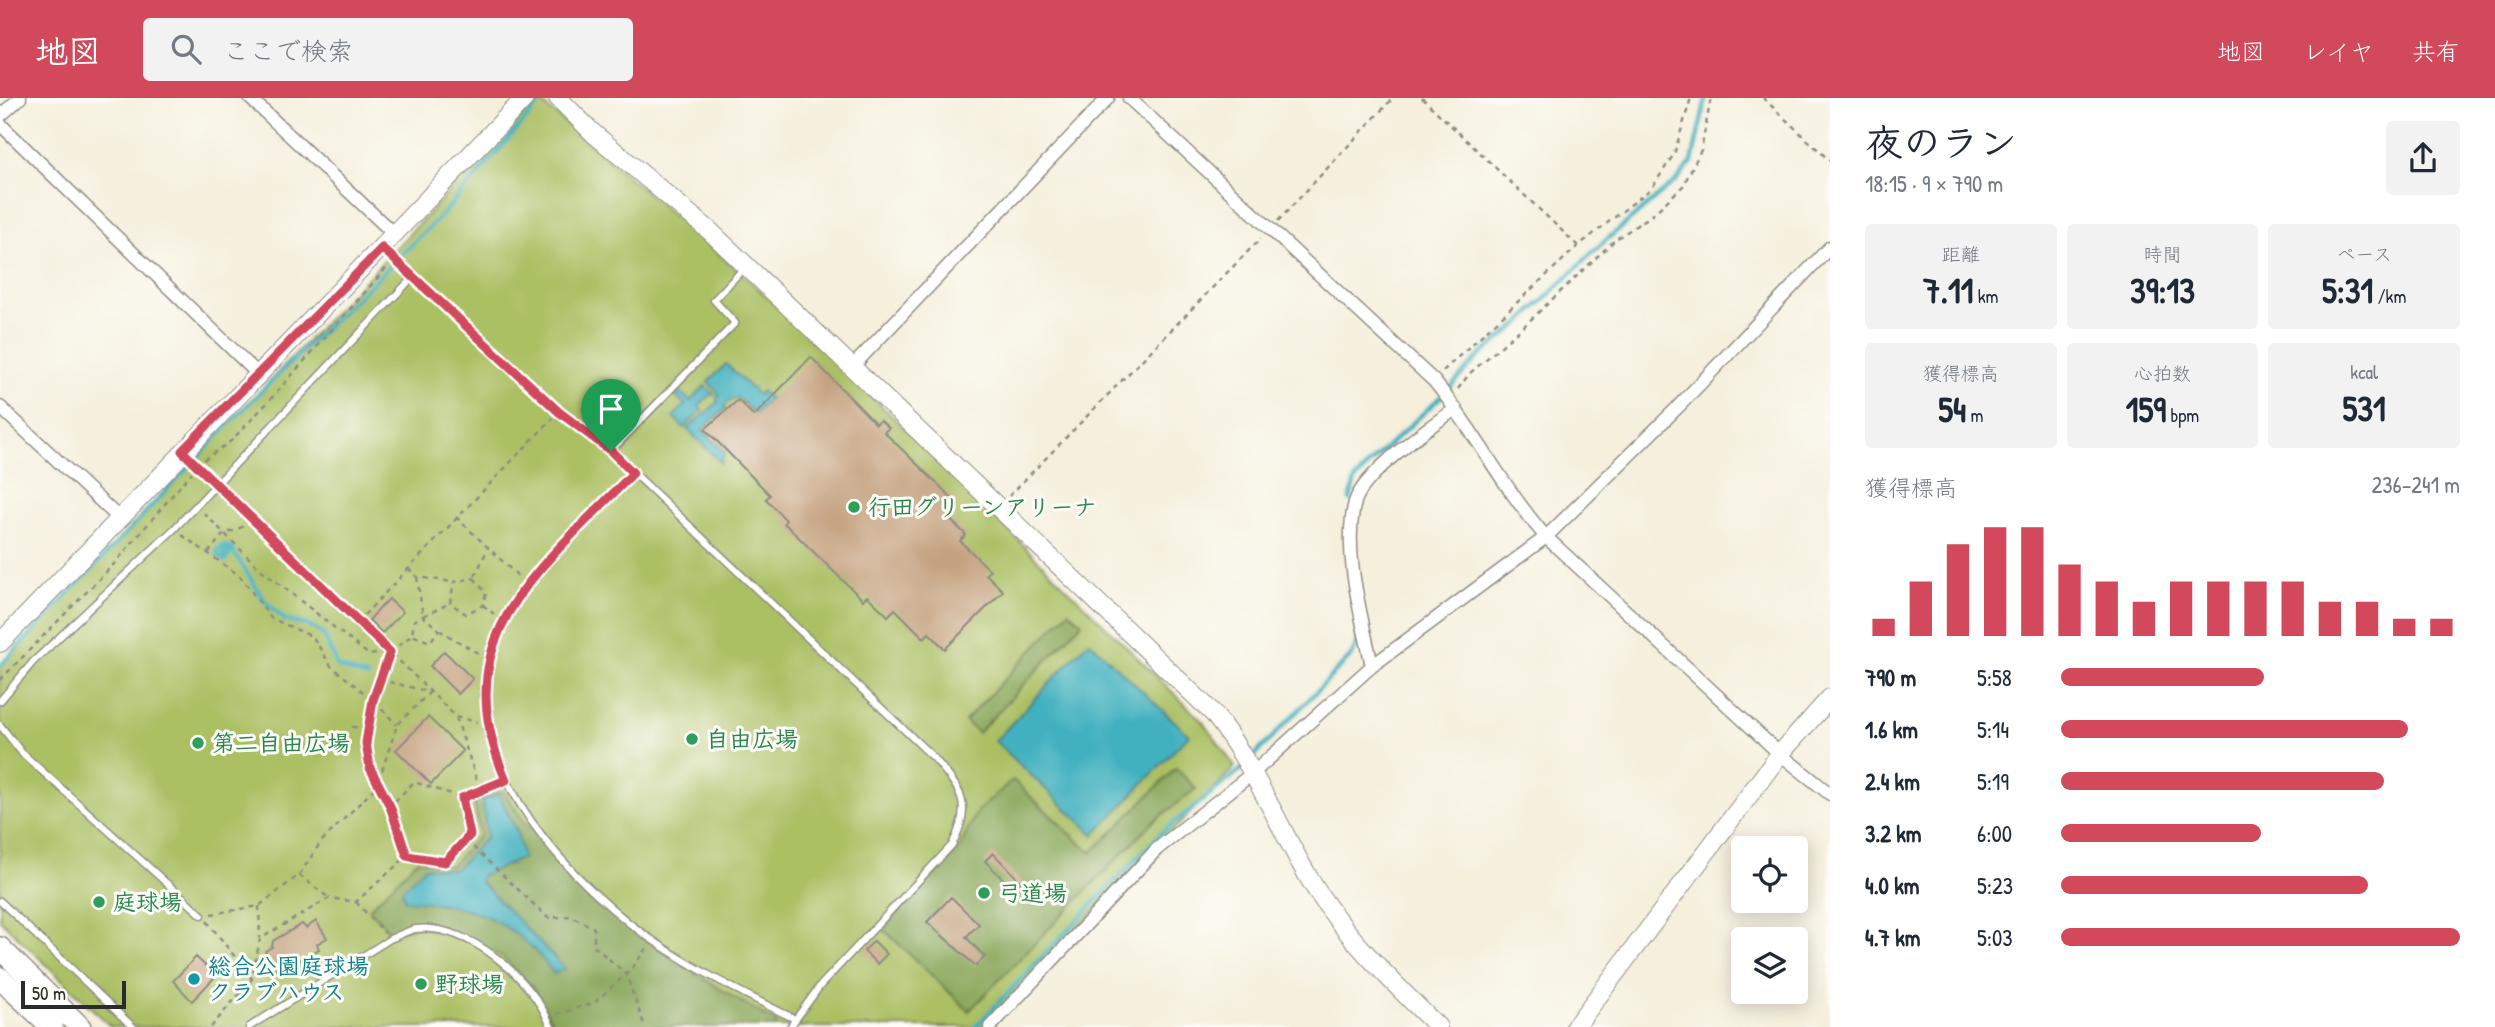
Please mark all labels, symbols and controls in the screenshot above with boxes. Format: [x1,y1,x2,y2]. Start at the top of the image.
search box [143,18,633,81]
text: 地図 [35,29,101,73]
icon: search [167,30,205,68]
text: ここで検索 [223,33,353,68]
text: 地図 [2217,35,2265,67]
text: レイヤ [2303,35,2374,67]
text: 共有 [2412,35,2460,67]
text: 夜のラン [1865,116,2017,168]
button: share [2386,121,2460,195]
text: 18:15 · 9 × 790 m [1865,168,2003,199]
text: 距離 [1942,241,1980,267]
text: 時間 [2143,241,2182,267]
text: ペース [2336,241,2392,267]
text: 7.11 [1923,267,1973,314]
text: 39:13 [2130,267,2195,314]
text: 5:31 [2322,267,2373,314]
text: km [1973,283,1999,309]
text: /km [2373,283,2406,309]
text: kcal [2350,359,2378,385]
text: 獲得標高 [1923,360,1999,386]
text: 心拍数 [2134,360,2191,386]
pin [581,379,641,451]
text: 531 [2343,385,2386,432]
text: 54 [1938,386,1966,433]
text: 159 [2126,386,2166,433]
icon: arrive [592,390,630,428]
text: m [1966,402,1983,428]
text: bpm [2166,402,2199,428]
text: 236–241 m [2371,469,2460,500]
text: 獲得標高 [1865,472,1957,503]
place label: 行田グリーンアリーナ [868,491,1097,522]
marker: 行田グリーンアリーナ [846,499,862,515]
text: 790 m [1865,662,1916,693]
text: 5:58 [1977,662,2012,693]
text: 1.6 km [1865,714,1918,745]
text: 5:14 [1977,714,2009,745]
place label: 自由広場 [706,723,798,754]
place label: 第二自由広場 [212,727,350,758]
marker: 自由広場 [684,731,700,747]
marker: 第二自由広場 [190,735,206,751]
text: 2.4 km [1865,766,1920,797]
text: 5:19 [1977,766,2009,797]
text: 3.2 km [1865,818,1921,849]
text: 6:00 [1977,818,2012,849]
map controls [1731,836,1808,1004]
button: locate [1731,836,1808,913]
text: 4.0 km [1865,870,1919,901]
text: 5:23 [1977,870,2013,901]
place label: 弓道場 [998,877,1067,908]
marker: 弓道場 [976,885,992,901]
place label: 庭球場 [113,886,182,917]
marker: 庭球場 [91,894,107,910]
text: 4.7 km [1865,922,1920,953]
text: 5:03 [1977,922,2013,953]
button: layers [1731,927,1808,1004]
place label: 総合公園庭球場 クラブハウス [208,950,369,1007]
place label: 野球場 [435,968,504,999]
marker: 総合公園庭球場 クラブハウス [186,971,202,987]
marker: 野球場 [413,976,429,992]
scale bar [21,978,126,1010]
text: 50 m [32,980,66,1006]

